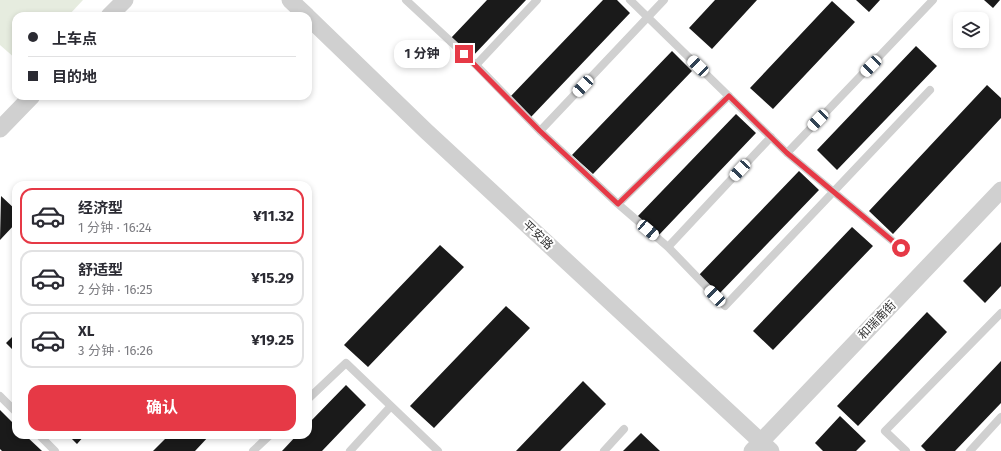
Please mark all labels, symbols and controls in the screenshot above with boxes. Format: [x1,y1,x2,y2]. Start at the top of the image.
map controls [953,12,989,48]
button: layers [953,12,989,48]
text: 上车点 [52,30,97,48]
callout: 1 分钟 [394,40,450,68]
route end [455,45,473,63]
text: 1 分钟 [404,46,440,61]
car [685,53,711,79]
car [858,53,884,79]
text: 目的地 [52,68,97,86]
car [570,73,596,99]
car [805,107,831,133]
car [727,157,753,183]
icon: car [30,198,66,234]
text: 经济型 [78,199,123,217]
text: ¥11.32 [253,207,294,225]
street label: 平安路 [520,218,556,252]
car [635,218,661,242]
text: 1 分钟 · 16:24 [78,220,152,235]
route start [892,239,910,257]
icon: car [30,260,66,296]
text: 舒适型 [78,261,123,279]
text: ¥15.29 [251,269,294,287]
text: 2 分钟 · 16:25 [78,282,153,297]
car [702,283,728,309]
street label: 和瑞南街 [855,298,899,342]
icon: car [30,322,66,358]
text: XL [78,322,94,340]
text: ¥19.25 [251,331,294,349]
text: 3 分钟 · 16:26 [78,343,153,358]
button: 确认 [28,385,296,431]

